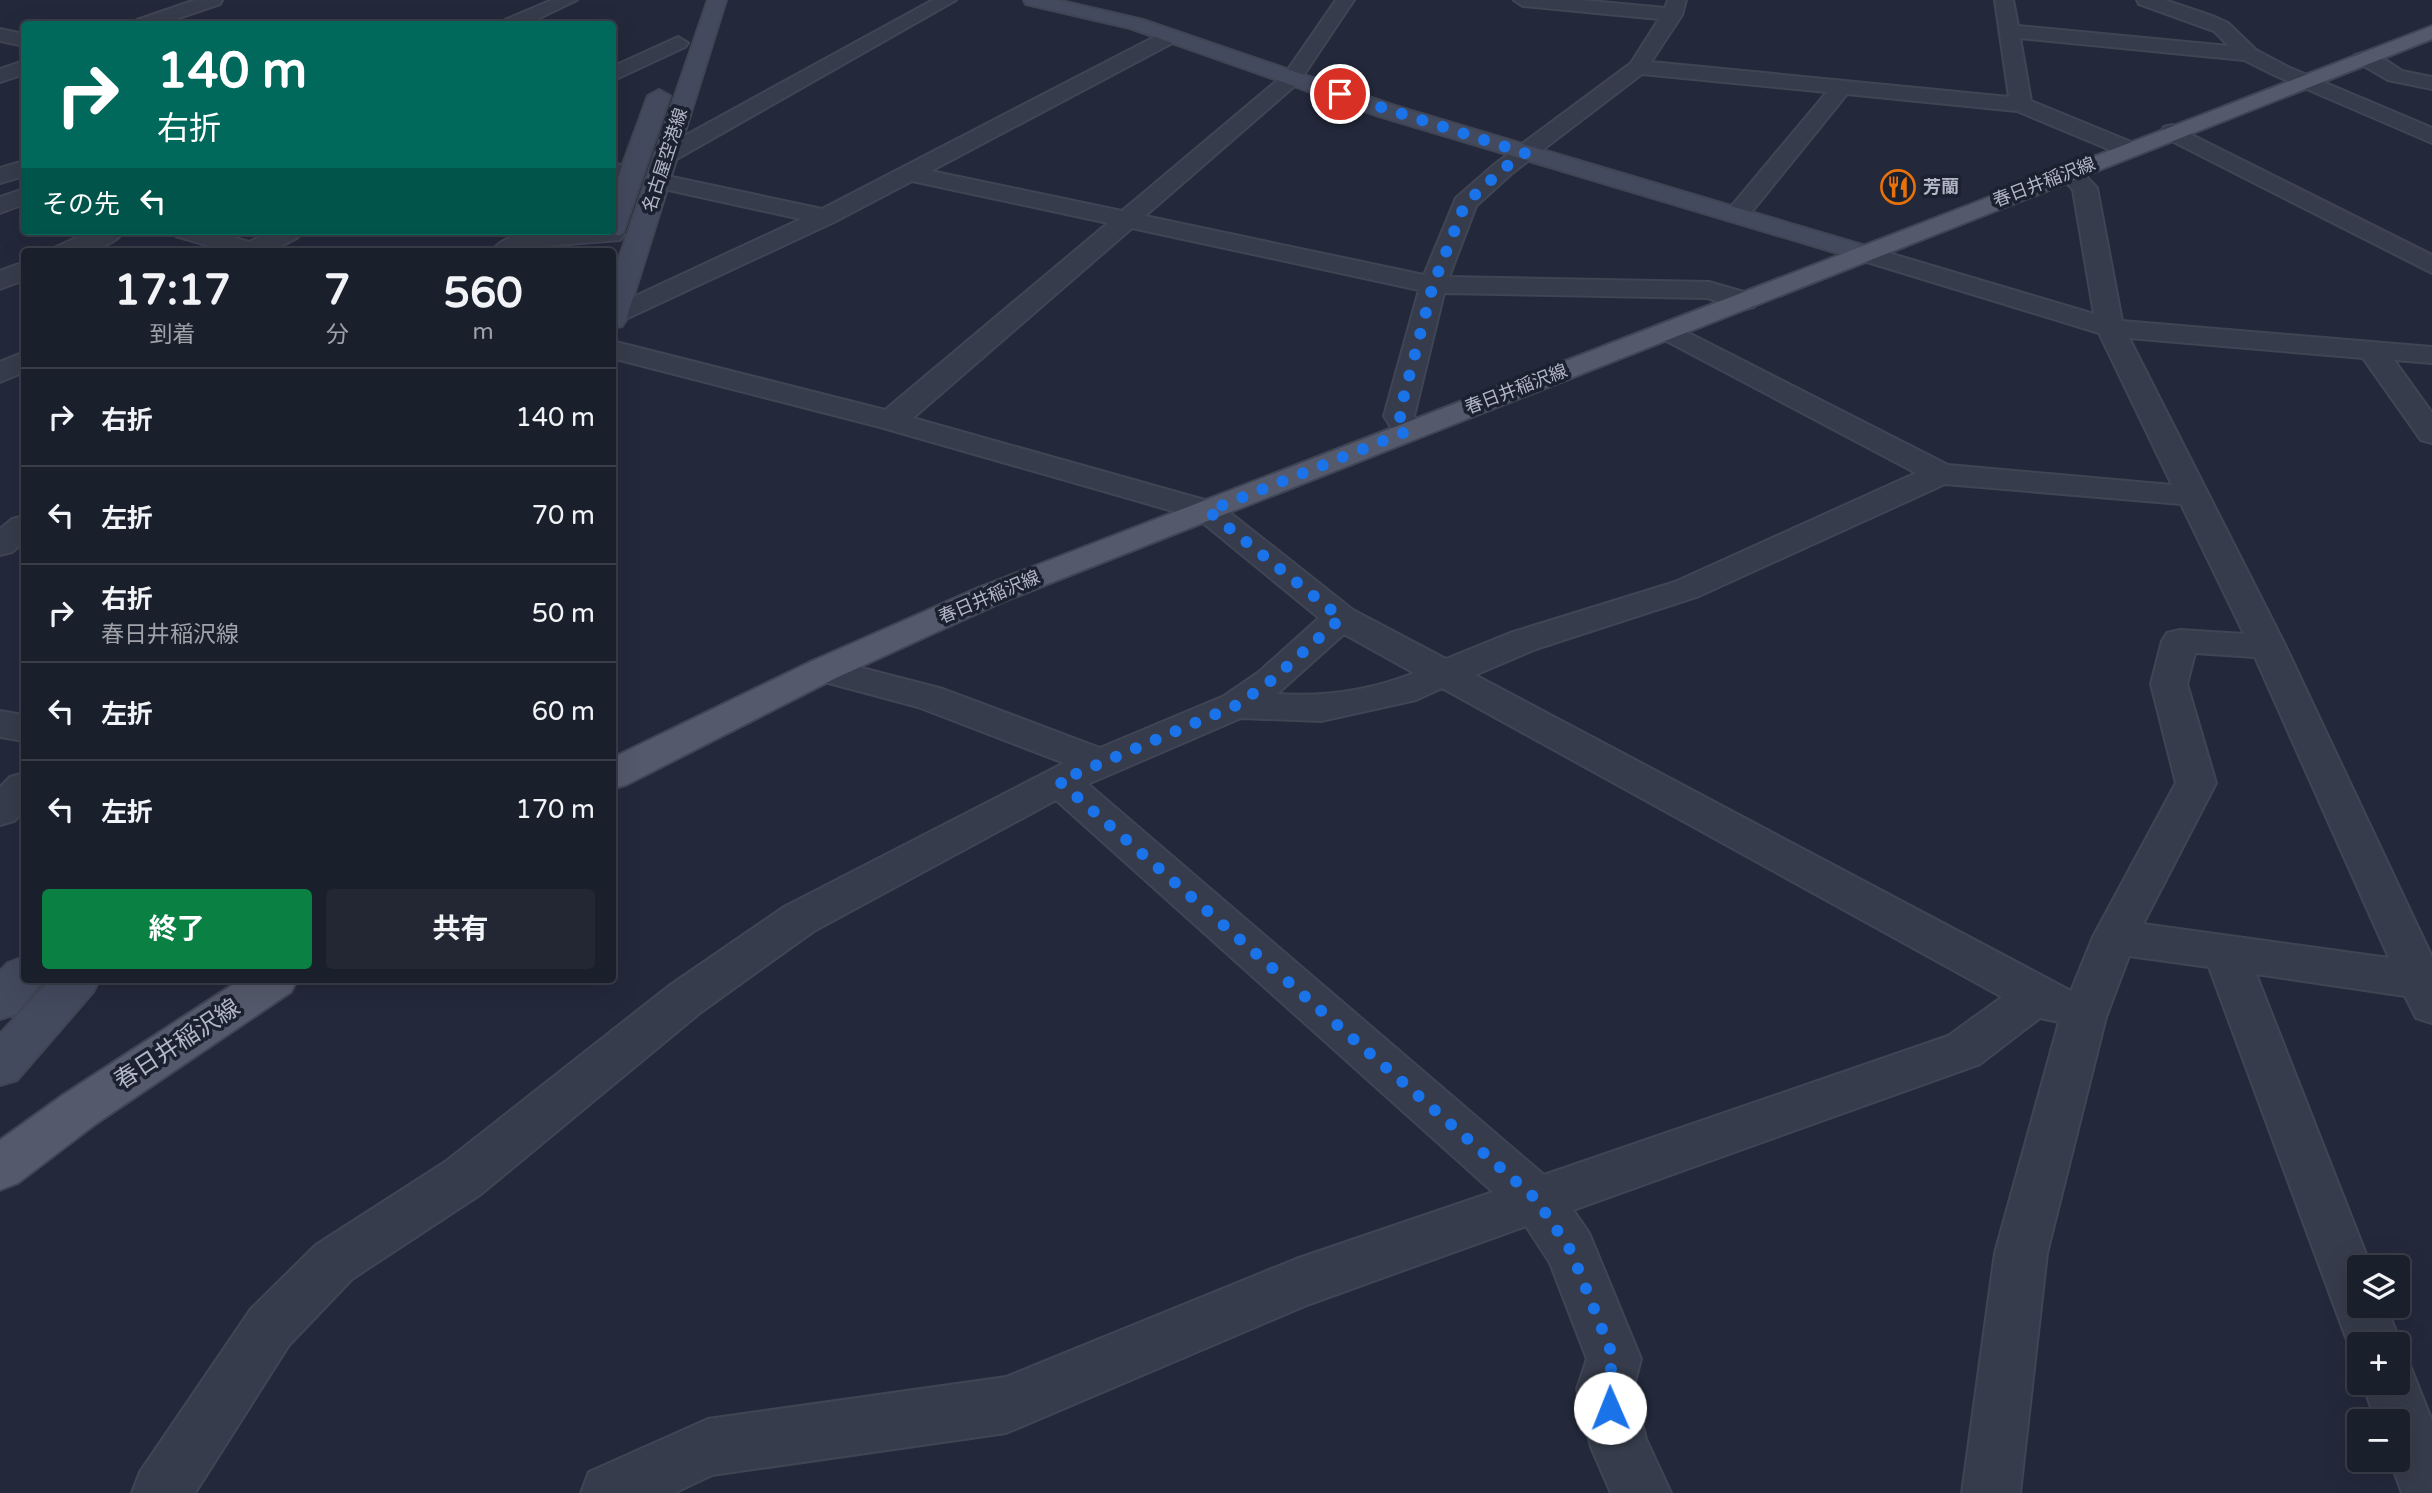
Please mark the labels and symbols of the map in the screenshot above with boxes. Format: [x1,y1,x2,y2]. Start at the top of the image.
pin [1310,64,1370,124]
street label: 名古屋空港線 [638,105,692,215]
street label: 春日井稲沢線 [1990,152,2098,212]
restaurant icon: 芳蘭 [1879,168,1917,206]
place label: 芳蘭 [1923,176,1959,198]
street label: 春日井稲沢線 [1462,359,1570,419]
street label: 春日井稲沢線 [935,566,1043,628]
street label: 春日井稲沢線 [109,993,246,1096]
position arrow [1573,1371,1647,1445]

